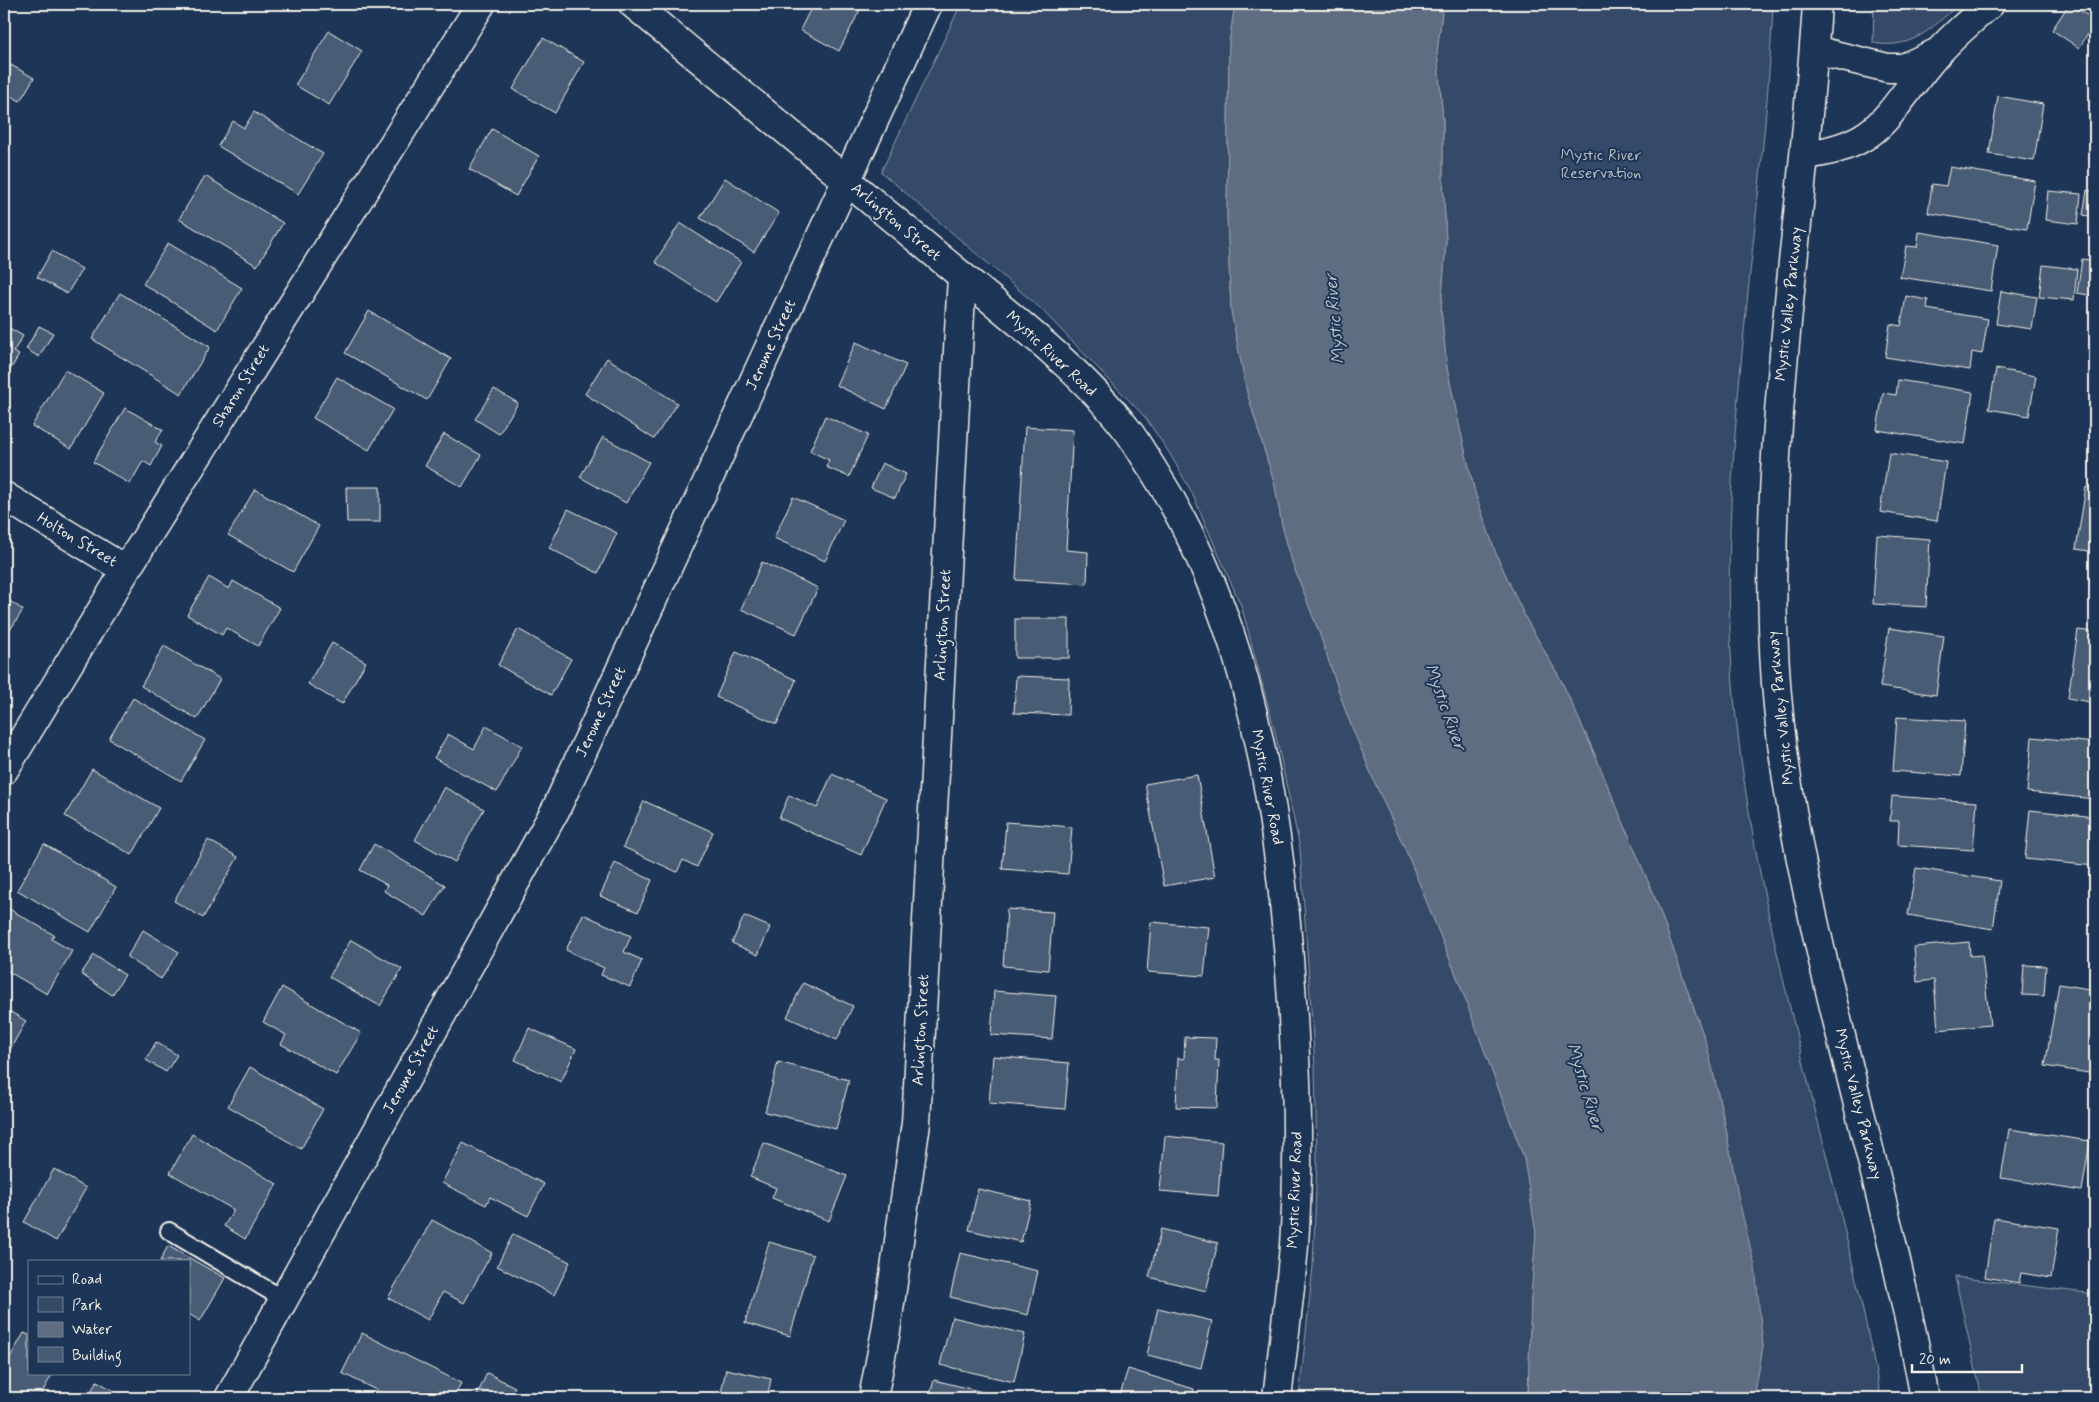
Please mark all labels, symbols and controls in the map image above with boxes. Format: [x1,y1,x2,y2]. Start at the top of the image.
park label: Mystic River Reservation [1561,145,1642,184]
street label: Arlington Street [846,178,946,267]
street label: Mystic Valley Parkway [1770,226,1808,382]
water label: Mystic River [1319,270,1351,365]
street label: Jerome Street [741,296,801,394]
street label: Mystic River Road [1001,306,1101,402]
street label: Sharon Street [207,341,275,431]
street label: Holton Street [33,508,121,572]
street label: Arlington Street [930,569,957,681]
street label: Mystic Valley Parkway [1762,630,1800,786]
water label: Mystic River [1418,660,1473,756]
street label: Jerome Street [571,663,631,761]
street label: Mystic River Road [1246,728,1288,846]
street label: Arlington Street [908,974,935,1086]
street label: Jerome Street [378,1022,444,1118]
street label: Mystic Valley Parkway [1829,1026,1887,1182]
water label: Mystic River [1560,1040,1610,1136]
street label: Mystic River Road [1282,1131,1308,1249]
legend [28,1260,190,1374]
text: Road [72,1270,102,1290]
text: Park [72,1296,102,1316]
text: Water [72,1320,112,1340]
scale bar [1912,1342,2022,1374]
text: Building [72,1346,122,1367]
text: 20 m [1919,1350,1951,1370]

